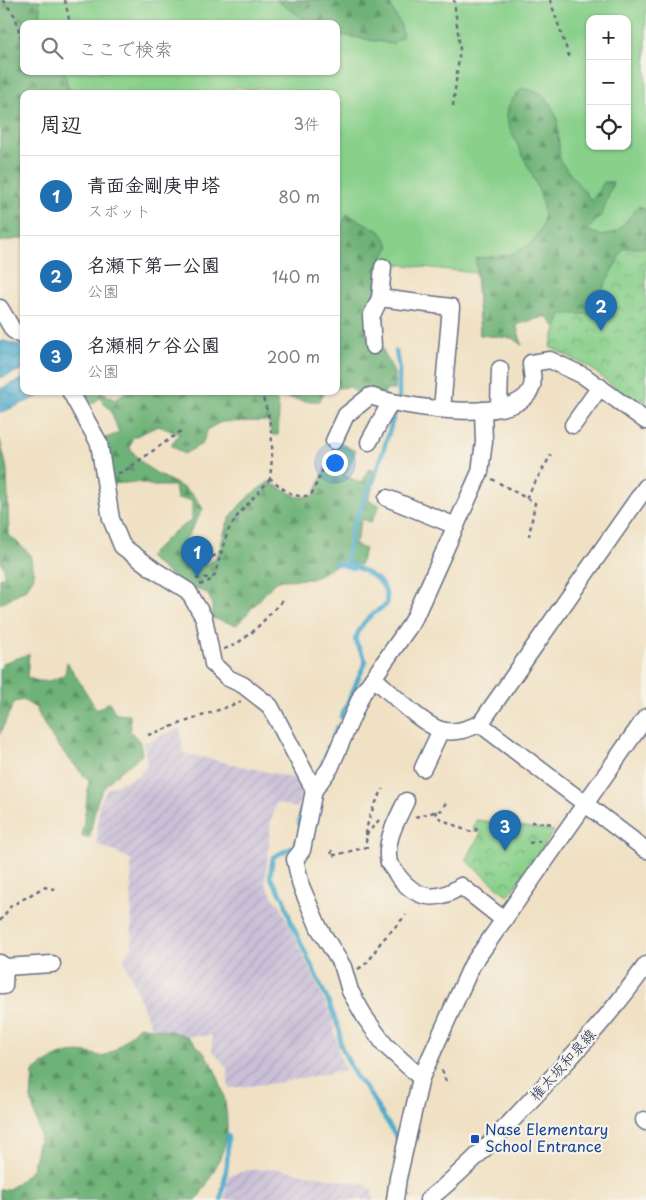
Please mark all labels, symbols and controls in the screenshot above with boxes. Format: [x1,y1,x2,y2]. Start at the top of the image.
map controls [586,15,631,150]
button: + [586,15,631,60]
search box [20,20,340,75]
icon: search [38,34,66,62]
text: ここで検索 [78,34,173,62]
button: − [586,60,631,105]
button: locate [586,105,631,150]
text: 周辺 [40,107,82,139]
text: 3件 [293,111,320,135]
text: 青面金剛庚申塔 [87,170,220,198]
text: 1 [52,184,60,208]
text: 80 m [278,184,320,208]
text: スポット [87,198,151,222]
text: 名瀬下第一公園 [87,250,220,278]
text: 2 [50,264,62,288]
text: 140 m [272,264,320,288]
text: 公園 [87,278,119,302]
pin: 2 [585,290,617,331]
text: 名瀬桐ケ谷公園 [87,330,220,358]
text: 3 [51,344,61,368]
text: 200 m [267,344,320,368]
text: 公園 [87,358,119,382]
your location [322,450,348,476]
pin: 1 [181,536,213,577]
pin: 3 [489,810,521,851]
street label: 権太坂和泉線 [523,1023,601,1105]
place label: Nase Elementary School Entrance [485,1117,608,1157]
marker: Nase Elementary School Entrance [469,1133,481,1145]

